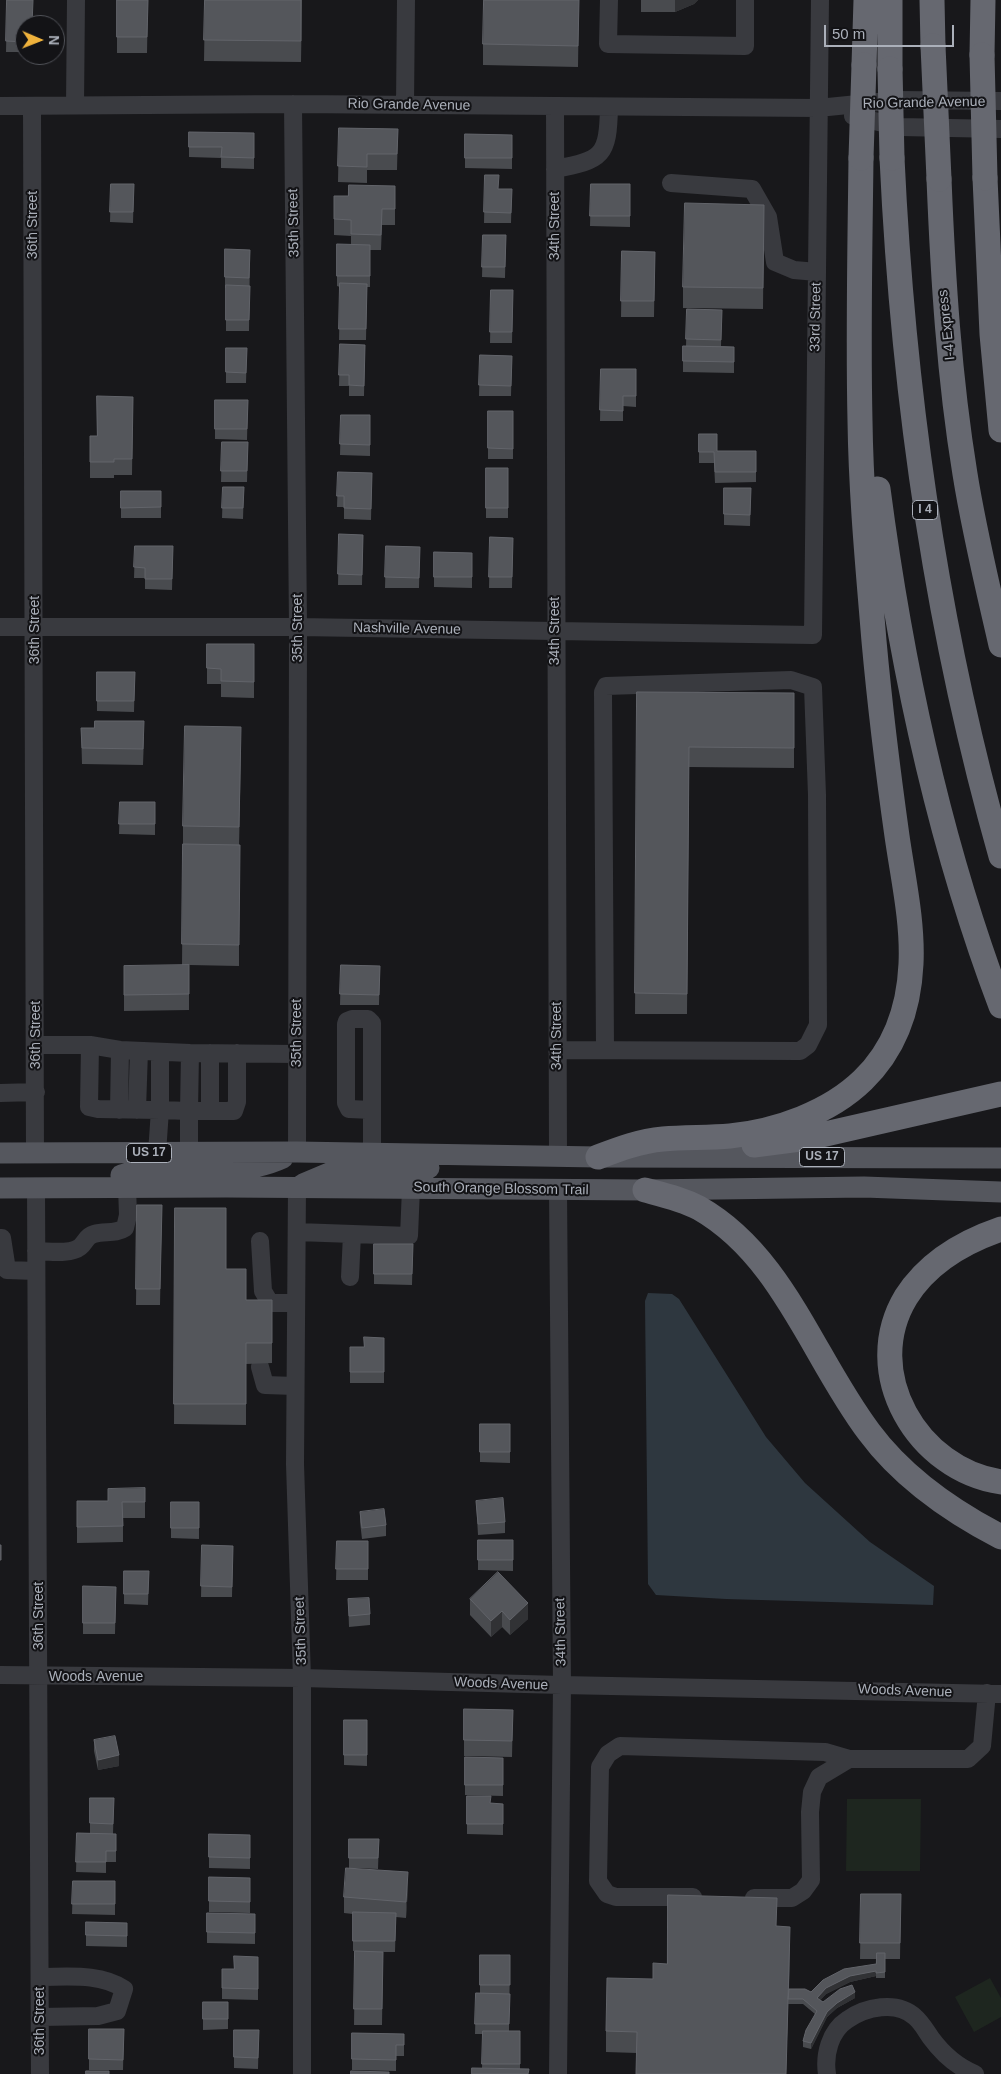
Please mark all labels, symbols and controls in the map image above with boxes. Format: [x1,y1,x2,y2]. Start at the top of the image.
north arrow [15,15,65,65]
scale bar [826,15,956,47]
text: 50 m [832,25,865,42]
text: N [46,35,62,45]
street label: Rio Grande Avenue [863,94,985,112]
street label: Rio Grande Avenue [348,96,470,114]
street label: 35th Street [285,189,303,257]
street label: 36th Street [25,191,41,259]
street label: 34th Street [547,192,563,260]
street label: 33rd Street [807,282,825,352]
street label: I-4 Express [935,289,959,361]
road number: I 4 [912,500,938,520]
street label: 35th Street [290,594,306,662]
street label: 36th Street [27,596,43,664]
street label: 34th Street [547,597,563,665]
street label: Nashville Avenue [353,620,461,638]
street label: 35th Street [289,999,305,1067]
street label: 36th Street [28,1001,44,1069]
street label: 34th Street [549,1002,565,1070]
road number: US 17 [126,1144,172,1162]
road number: US 17 [800,1148,844,1166]
street label: South Orange Blossom Trail [413,1179,589,1199]
street label: 36th Street [31,1582,47,1650]
street label: 35th Street [291,1596,311,1666]
street label: 34th Street [552,1598,570,1666]
street label: Woods Avenue [49,1669,143,1685]
street label: Woods Avenue [454,1674,548,1694]
street label: Woods Avenue [858,1681,952,1701]
street label: 36th Street [32,1987,48,2055]

